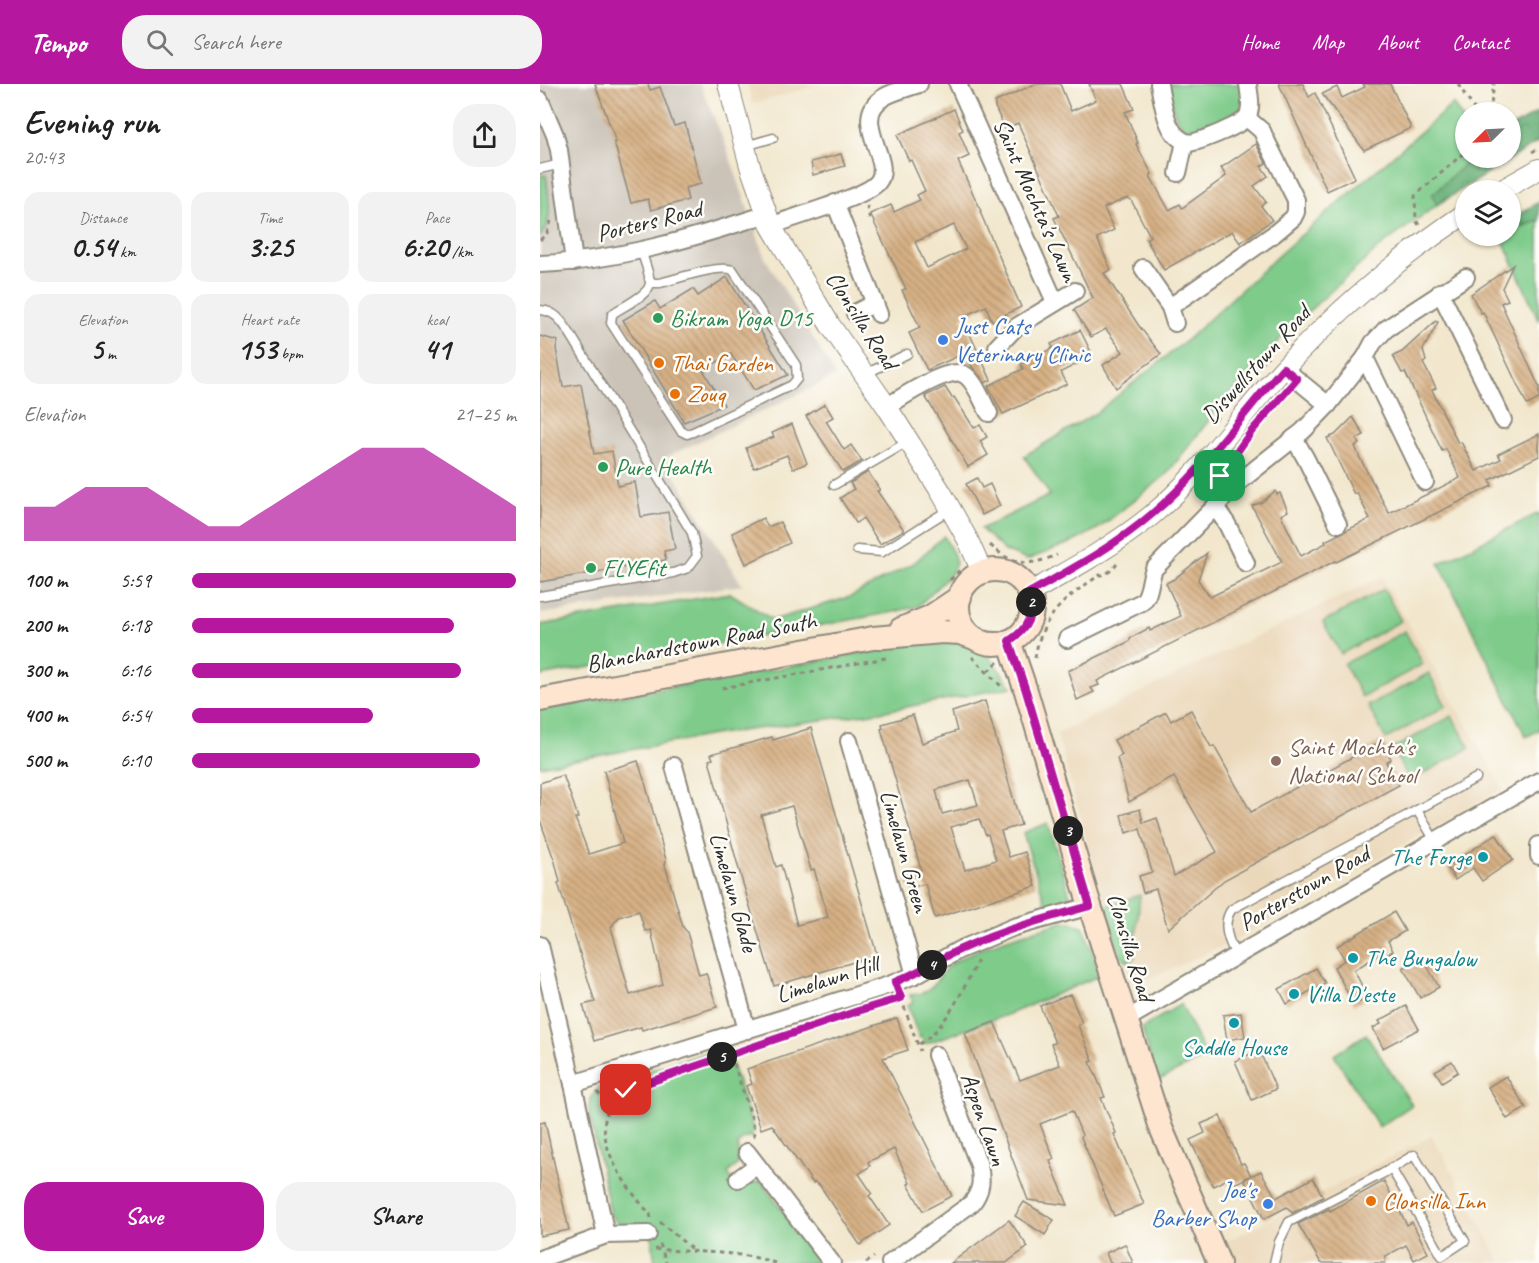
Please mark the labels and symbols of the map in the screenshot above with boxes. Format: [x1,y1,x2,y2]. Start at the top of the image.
north arrow [1455,102,1521,168]
street label: Saint Mochta's Lawn [987,114,1086,288]
street label: Porters Road [593,193,708,248]
street label: Clonsilla Road [819,265,907,378]
street label: Diswellstown Road [1195,296,1319,429]
place label: Bikram Yoga D15 [670,303,814,333]
marker: Bikram Yoga D15 [651,311,665,325]
place label: Just Cats Veterinary Clinic [954,311,1092,369]
marker: Just Cats Veterinary Clinic [936,333,950,347]
place label: Thai Garden [671,348,774,378]
marker: Thai Garden [652,356,666,370]
place label: Zouq [687,379,727,409]
marker: Zouq [668,387,682,401]
pin [1194,450,1245,501]
place label: Pure Health [615,452,713,482]
marker: Pure Health [596,460,610,474]
place label: FLYEfit [603,553,668,583]
marker: FLYEfit [584,561,598,575]
pin: 2 [1016,587,1046,617]
street label: Blanchardstown Road South [584,605,820,679]
place label: Saint Mochta's National School [1288,732,1420,790]
marker: Saint Mochta's National School [1269,754,1283,768]
street label: Limelawn Green [873,786,937,917]
pin: 3 [1053,816,1083,846]
street label: Limelawn Glade [703,829,766,957]
street label: Porterstown Road [1233,837,1378,937]
place label: The Forge [1391,842,1473,872]
marker: The Forge [1476,850,1490,864]
street label: Clonsilla Road [1100,889,1163,1008]
place label: The Bungalow [1365,943,1478,973]
street label: Limelawn Hill [772,947,886,1010]
pin: 4 [917,950,947,980]
marker: The Bungalow [1346,951,1360,965]
place label: Villa D'este [1306,979,1396,1009]
marker: Villa D'este [1287,987,1301,1001]
marker: Saddle House [1227,1016,1241,1030]
place label: Saddle House [1181,1032,1289,1062]
pin: 5 [707,1042,737,1072]
pin [600,1064,651,1115]
street label: Aspen Lawn [954,1068,1014,1170]
place label: Joe's Barber Shop [1151,1175,1259,1233]
place label: Clonsilla Inn [1383,1186,1487,1216]
marker: Clonsilla Inn [1364,1194,1378,1208]
marker: Joe's Barber Shop [1261,1197,1275,1211]

